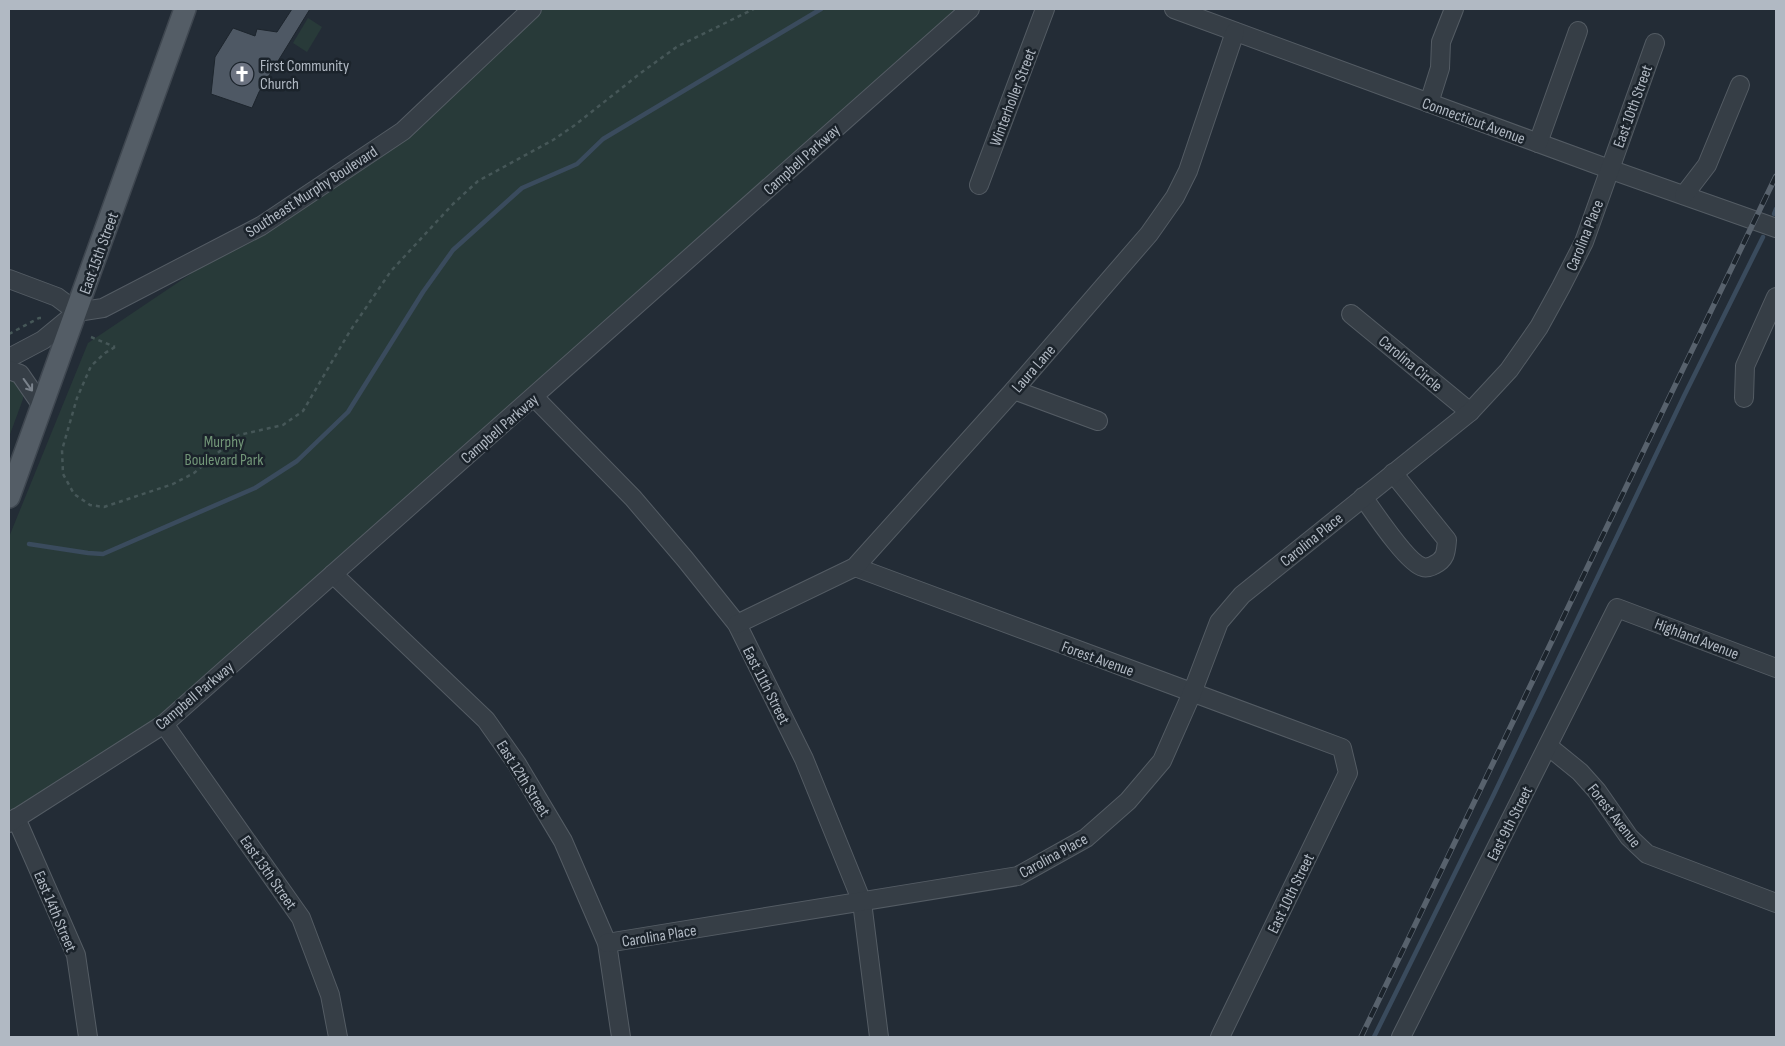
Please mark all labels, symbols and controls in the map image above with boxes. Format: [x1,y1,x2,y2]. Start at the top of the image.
street label: Winterholler Street [986,46,1041,149]
place label: First Community Church [260,57,349,94]
church icon: First Community Church [229,61,255,87]
street label: East 10th Street [1610,63,1657,150]
street label: Connecticut Avenue [1419,94,1528,149]
street label: Campbell Parkway [760,121,844,199]
street label: Southeast Murphy Boulevard [242,142,381,242]
street label: Carolina Place [1563,197,1608,274]
street label: East 15th Street [76,210,123,297]
street label: Carolina Circle [1374,332,1446,396]
street label: Laura Lane [1008,341,1060,397]
one-way arrow [23,378,33,392]
street label: Campbell Parkway [457,390,543,468]
park label: Murphy Boulevard Park [185,433,263,470]
street label: Carolina Place [1277,509,1347,571]
street label: Highland Avenue [1652,615,1741,664]
street label: Forest Avenue [1059,638,1136,681]
street label: East 11th Street [738,644,793,728]
street label: Campbell Parkway [152,658,238,734]
street label: East 12th Street [492,737,554,820]
street label: Forest Avenue [1583,780,1645,852]
street label: East 9th Street [1484,783,1537,864]
street label: Carolina Place [1016,830,1091,883]
street label: East 13th Street [235,832,300,914]
street label: East 10th Street [1264,851,1319,937]
street label: East 14th Street [29,868,80,955]
street label: Carolina Place [621,921,698,952]

